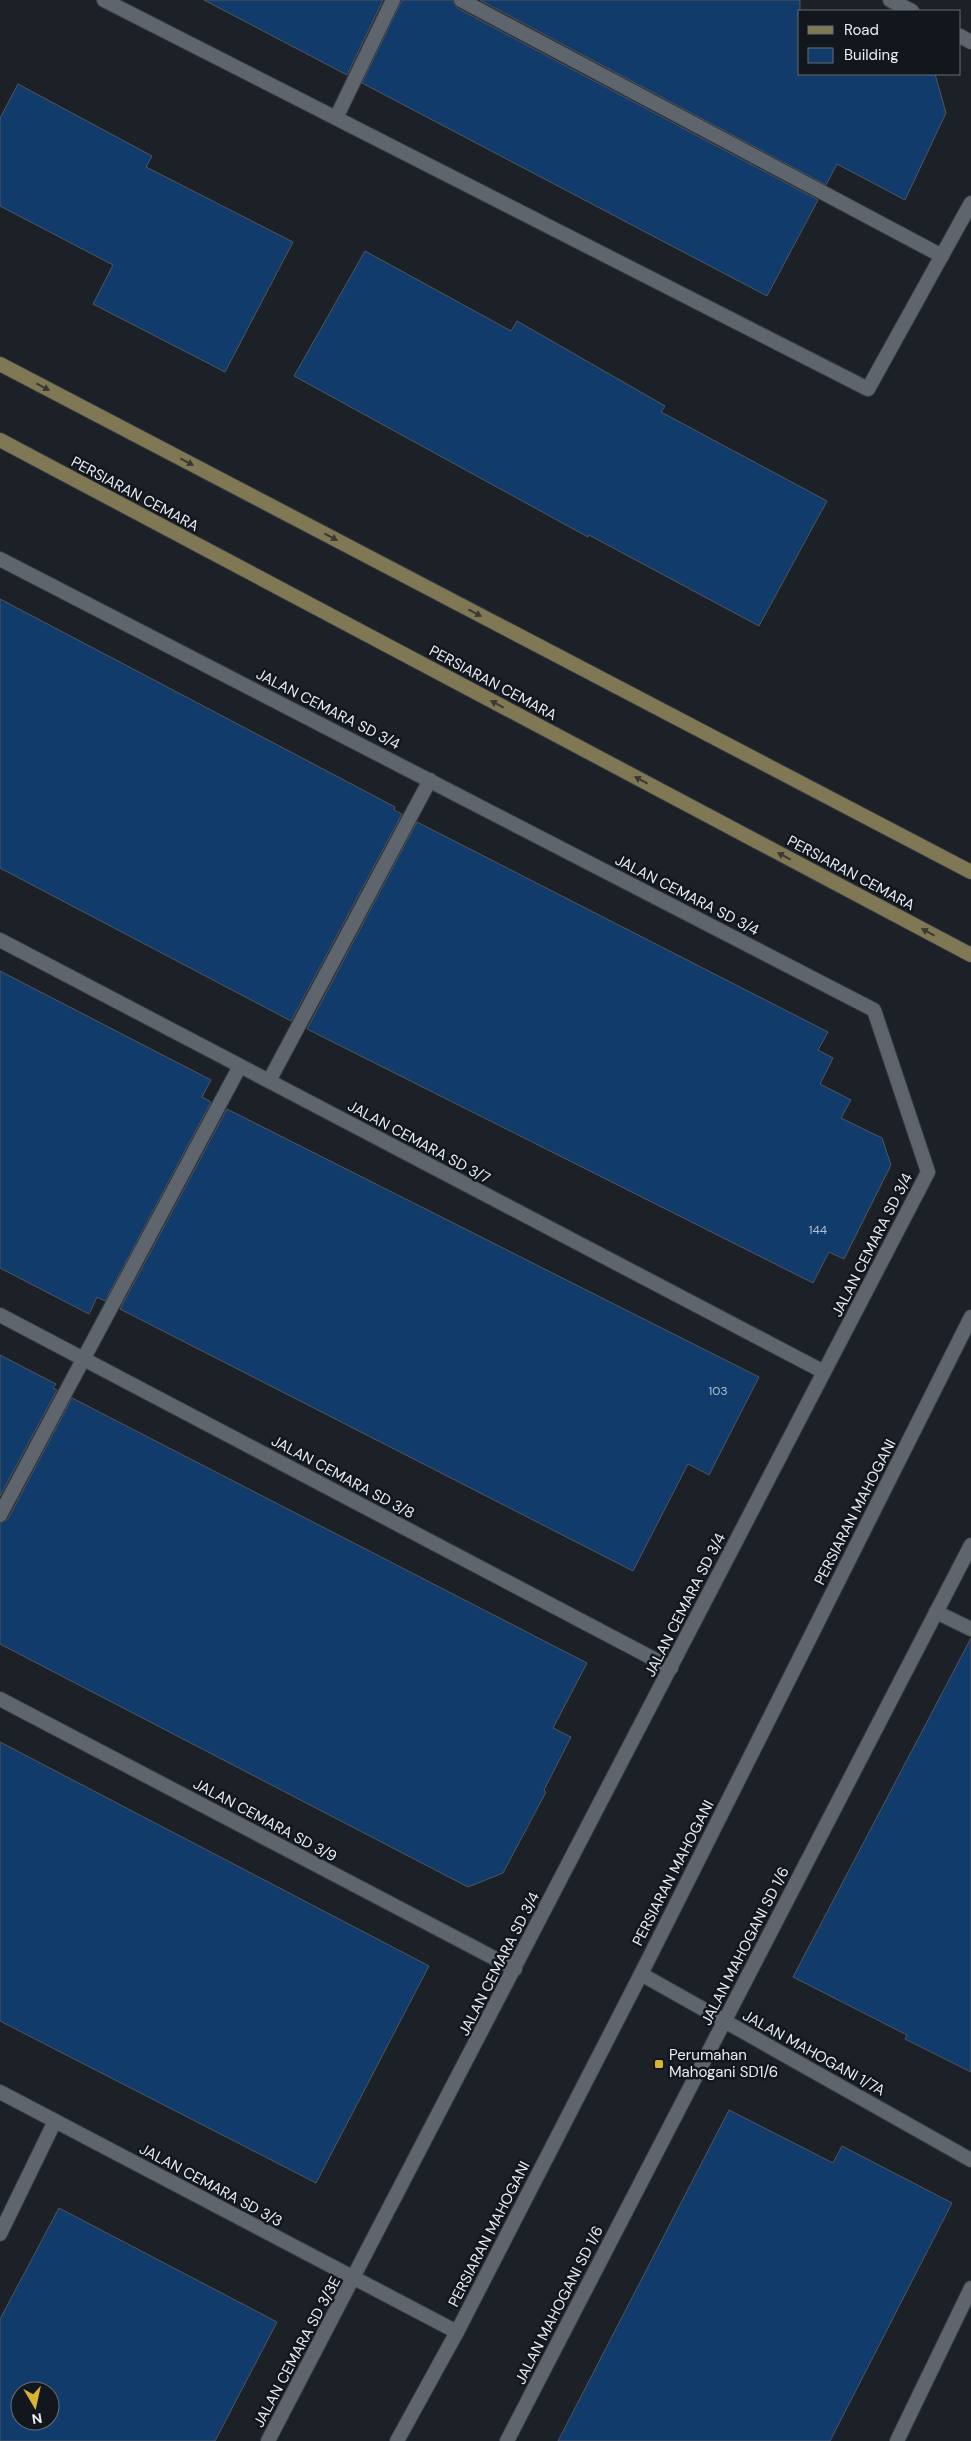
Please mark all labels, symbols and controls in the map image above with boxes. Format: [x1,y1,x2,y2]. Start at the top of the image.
legend [798,10,961,75]
text: Road [844,20,879,40]
text: Building [844,45,899,65]
one-way arrow [36,383,50,391]
street label: PERSIARAN CEMARA [68,452,202,536]
one-way arrow [180,458,194,466]
one-way arrow [324,533,338,541]
one-way arrow [468,609,482,617]
street label: PERSIARAN CEMARA [426,641,560,725]
street label: JALAN CEMARA SD 3/4 [253,664,403,754]
one-way arrow [490,700,504,708]
one-way arrow [633,776,648,784]
street label: PERSIARAN CEMARA [784,831,918,915]
street label: JALAN CEMARA SD 3/4 [612,850,762,940]
one-way arrow [777,852,792,860]
one-way arrow [921,928,935,936]
street label: JALAN CEMARA SD 3/7 [344,1096,494,1188]
street label: JALAN CEMARA SD 3/4 [827,1170,917,1320]
house number: 144 [809,1222,827,1238]
house number: 103 [708,1383,728,1399]
street label: JALAN CEMARA SD 3/8 [268,1431,418,1523]
street label: PERSIARAN MAHOGANI [810,1436,900,1588]
street label: JALAN CEMARA SD 3/4 [640,1530,730,1680]
street label: JALAN CEMARA SD 3/9 [190,1774,340,1866]
street label: PERSIARAN MAHOGANI [628,1797,718,1949]
street label: JALAN MAHOGANI SD 1/6 [696,1863,794,2029]
street label: JALAN CEMARA SD 3/4 [454,1889,544,2039]
street label: JALAN MAHOGANI 1/7A [739,2005,889,2101]
place label: Perumahan Mahogani SD1/6 [669,2045,778,2082]
marker: Perumahan Mahogani SD1/6 [653,2058,665,2070]
street label: JALAN CEMARA SD 3/3 [136,2139,286,2231]
street label: PERSIARAN MAHOGANI [444,2158,534,2310]
street label: JALAN MAHOGANI SD 1/6 [510,2222,608,2388]
street label: JALAN CEMARA SD 3/3E [249,2273,345,2431]
north arrow [10,2381,60,2431]
text: N [31,2409,43,2429]

